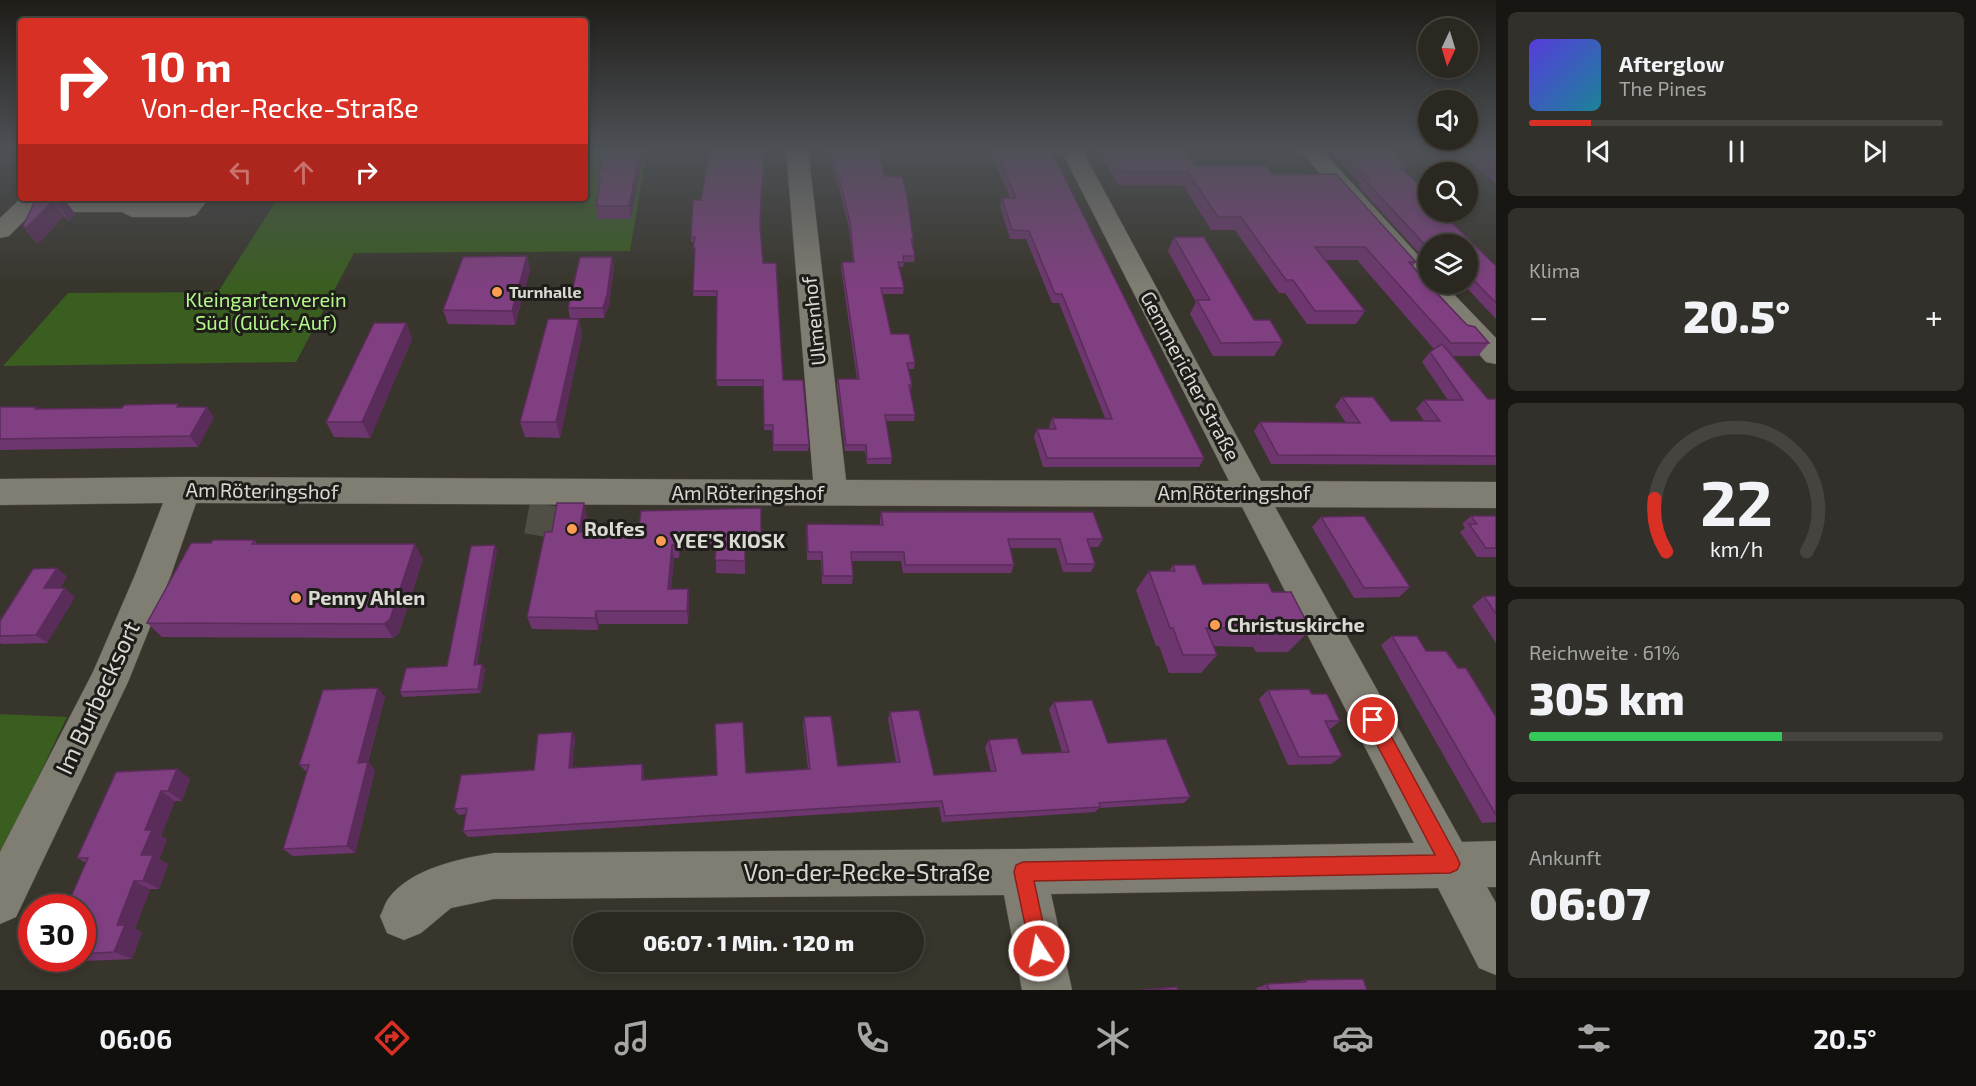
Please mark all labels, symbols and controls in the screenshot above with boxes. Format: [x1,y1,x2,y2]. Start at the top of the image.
north arrow [1418,18,1478,78]
map controls [1418,18,1478,294]
text: 10 m [141,40,232,90]
icon: right [42,42,120,120]
text: Afterglow [1619,50,1724,76]
text: The Pines [1619,76,1707,100]
button: sound [1418,90,1478,150]
text: Von-der-Recke-Straße [141,91,419,123]
icon: previous [1582,135,1615,168]
icon: pause [1720,135,1753,168]
icon: next [1858,135,1891,168]
icon: left [224,156,257,189]
icon: ahead [287,156,320,189]
icon: right [350,156,383,189]
button: search [1418,162,1478,222]
button: layers [1418,234,1478,294]
text: Klima [1529,258,1580,282]
street label: Ulmenhof [796,275,830,367]
place label: Turnhalle [509,282,582,301]
marker: Turnhalle [490,285,504,299]
park label: Kleingartenverein Süd (Glück-Auf) [185,287,347,334]
street label: Gemmericher Straße [1136,287,1246,464]
text: 20.5° [1683,288,1790,342]
text: − [1529,296,1548,336]
text: + [1925,296,1943,336]
text: 22 [1700,464,1772,539]
street label: Am Röteringshof [185,477,339,503]
street label: Am Röteringshof [672,480,825,504]
street label: Am Röteringshof [1158,480,1311,504]
place label: Rolfes [584,516,645,540]
marker: Rolfes [565,522,579,536]
place label: YEE'S KIOSK [673,528,785,552]
marker: YEE'S KIOSK [654,534,668,548]
text: km/h [1709,536,1763,561]
place label: Penny Ahlen [308,585,425,610]
marker: Penny Ahlen [289,591,303,605]
place label: Christuskirche [1227,612,1365,636]
street label: Im Burbecksort [48,616,145,779]
marker: Christuskirche [1208,618,1222,632]
text: Reichweite · 61% [1529,640,1680,664]
text: 305 km [1529,670,1685,724]
pin [1347,694,1398,745]
icon: arrive [1356,703,1389,736]
text: Ankunft [1529,845,1601,869]
street label: Von-der-Recke-Straße [744,857,990,886]
text: 06:07 [1529,875,1650,929]
speed limit sign: 30 [18,894,96,972]
position arrow [1007,919,1071,983]
text: 06:07 · 1 Min. · 120 m [643,929,854,955]
icon: directions [371,1017,413,1059]
icon: music [611,1017,653,1059]
icon: phone [851,1017,893,1059]
icon: climate [1092,1017,1134,1059]
icon: car [1332,1017,1374,1059]
icon: filters [1573,1017,1615,1059]
text: 06:06 [99,1022,172,1054]
text: 20.5° [1813,1022,1877,1054]

